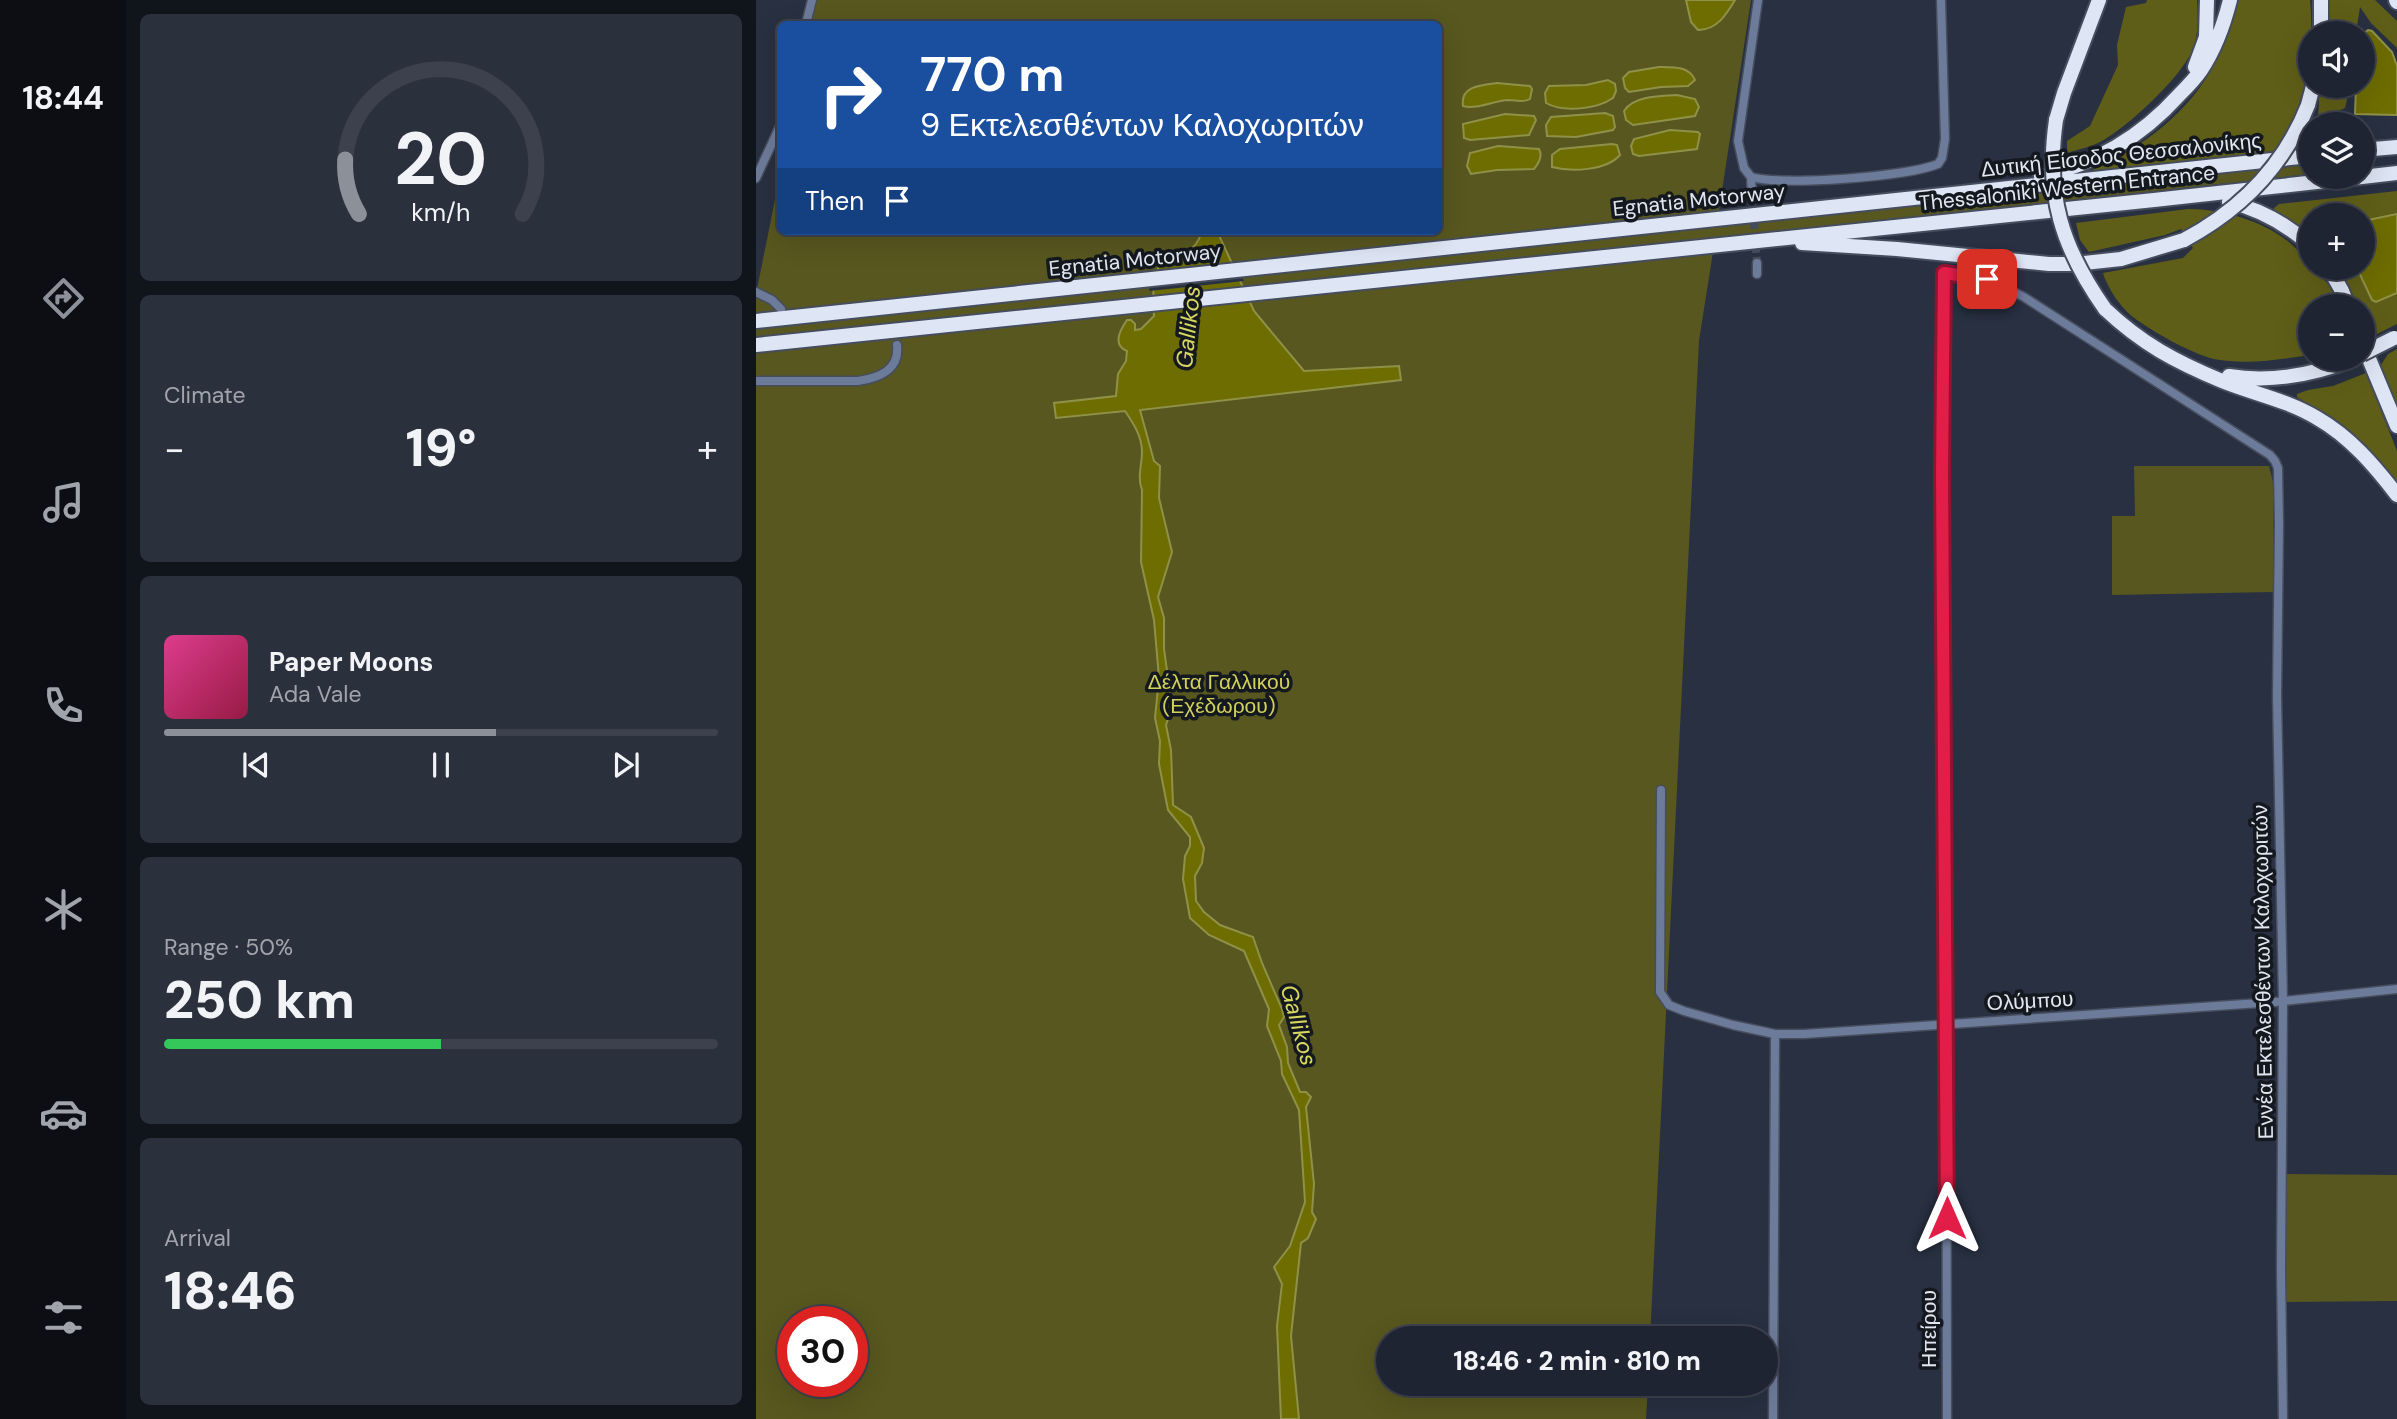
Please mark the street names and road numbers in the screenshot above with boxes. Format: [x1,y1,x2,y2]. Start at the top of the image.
street label: Δυτική Είσοδος Θεσσαλονίκης [1979,126,2263,184]
street label: Thessaloniki Western Entrance [1918,159,2217,217]
street label: Egnatia Motorway [1611,177,1787,223]
street label: Egnatia Motorway [1047,237,1223,283]
street label: Εννέα Εκτελεσθέντων Καλοχωριτών [2246,804,2280,1140]
street label: Ολύμπου [1986,985,2074,1017]
street label: Ηπείρου [1915,1290,1943,1368]

